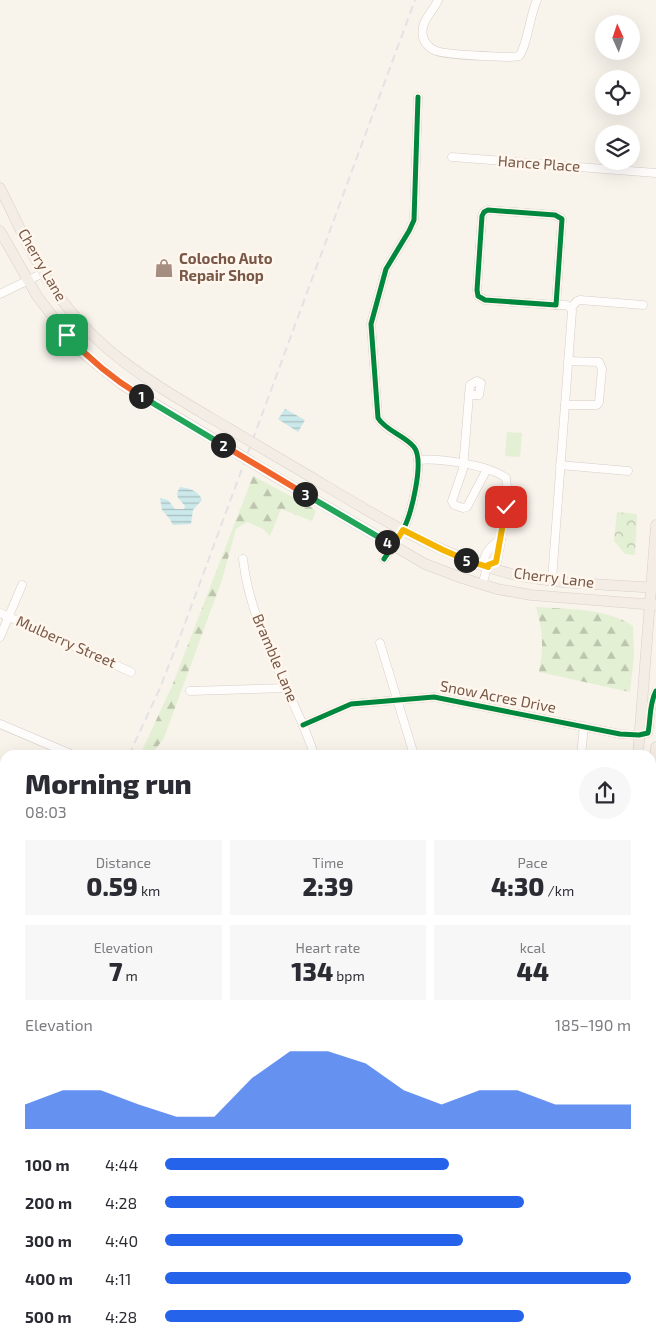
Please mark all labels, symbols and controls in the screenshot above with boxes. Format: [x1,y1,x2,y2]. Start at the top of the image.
north arrow [595,15,640,60]
map controls [595,15,640,170]
button: locate [595,70,640,115]
button: layers [595,125,640,170]
street label: Hance Place [497,151,581,175]
street label: Cherry Lane [15,225,71,304]
place label: Colocho Auto Repair Shop [179,249,273,284]
shop icon: Colocho Auto Repair Shop [153,257,175,279]
pin [46,314,88,356]
icon: arrive [53,321,81,349]
pin: 1 [128,384,154,408]
text: 1 [138,388,145,405]
pin: 2 [210,432,236,458]
text: 2 [219,437,228,454]
pin: 3 [292,482,318,506]
text: 3 [302,486,309,503]
pin [485,486,527,528]
icon: check [492,493,520,521]
pin: 4 [374,530,400,554]
text: 4 [383,534,392,551]
pin: 5 [454,548,478,572]
text: 5 [463,552,470,569]
street label: Cherry Lane [513,563,595,591]
street label: Mulberry Street [14,611,119,671]
street label: Bramble Lane [249,611,303,704]
street label: Snow Acres Drive [439,676,558,716]
text: Morning run [25,766,192,800]
button: share [579,767,631,819]
text: 08:03 [25,802,67,821]
text: Distance [96,854,151,871]
text: Time [312,854,344,871]
text: Pace [518,854,548,871]
text: 0.59 [86,871,138,901]
text: 2:39 [303,871,353,901]
text: 4:30 [491,871,544,901]
text: km [138,882,160,899]
text: /km [544,882,574,899]
text: Elevation [94,939,153,956]
text: Heart rate [296,939,360,956]
text: kcal [520,939,545,956]
text: 7 [109,956,122,986]
text: 134 [291,956,333,986]
text: 44 [516,956,549,986]
text: m [122,967,138,984]
text: bpm [333,967,365,984]
text: Elevation [25,1015,93,1034]
text: 185–190 m [555,1015,631,1034]
text: 100 m [25,1155,70,1174]
text: 4:44 [105,1155,138,1174]
text: 200 m [25,1193,72,1212]
text: 4:28 [105,1193,137,1212]
text: 300 m [25,1231,72,1250]
text: 4:40 [105,1231,138,1250]
text: 400 m [25,1269,73,1288]
text: 4:11 [105,1269,131,1288]
text: 500 m [25,1307,72,1326]
text: 4:28 [105,1307,137,1326]

